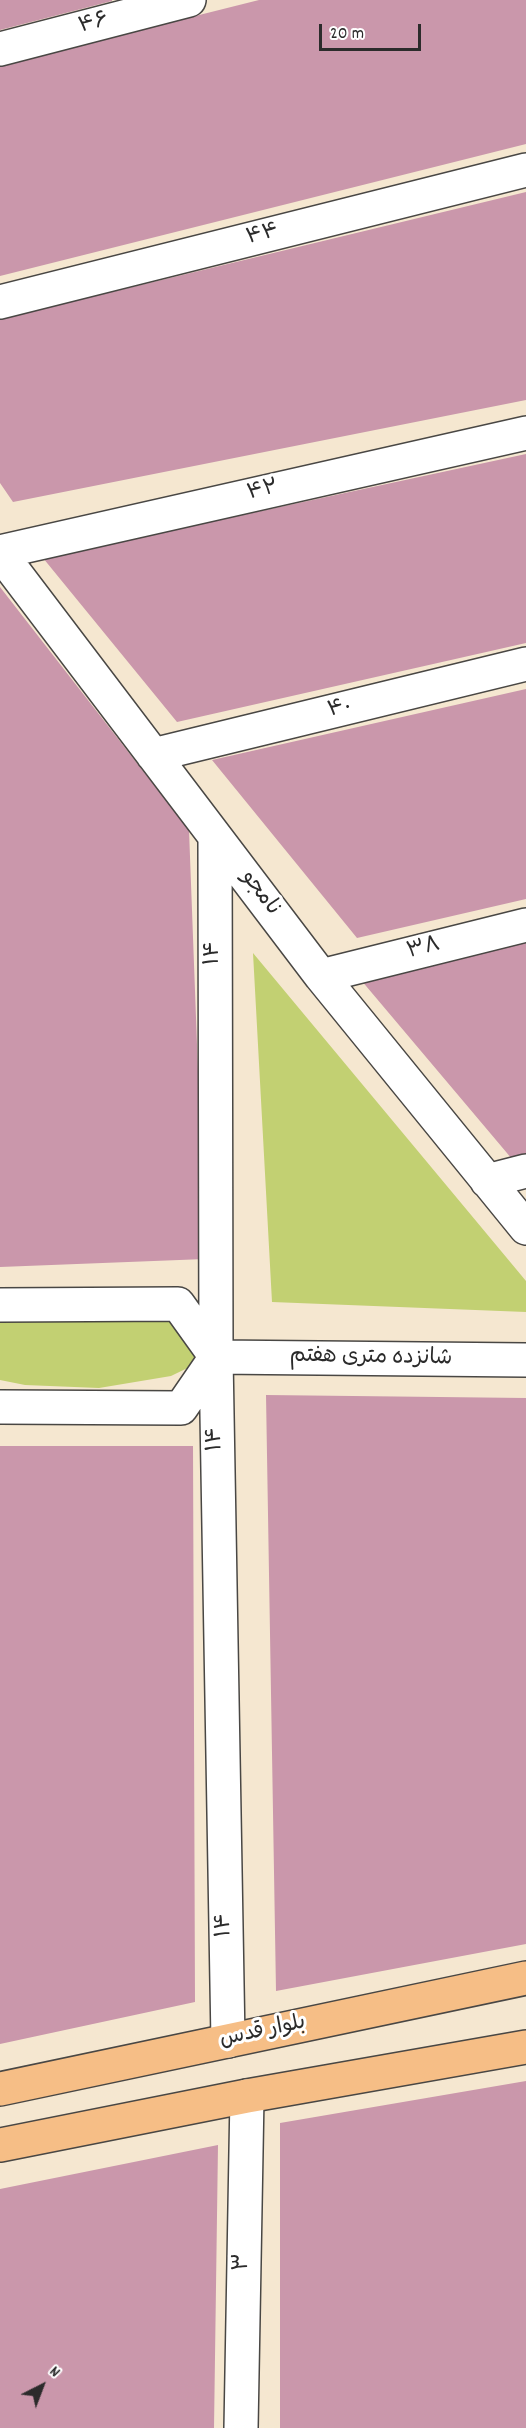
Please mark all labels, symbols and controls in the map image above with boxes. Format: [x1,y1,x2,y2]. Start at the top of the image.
street label: ۴۶ [76,8,112,42]
scale bar [322,12,424,50]
text: 20 m [330,22,364,47]
street label: ۴۴ [244,219,282,253]
street label: ۴۲ [245,476,281,508]
street label: ۴۰ [325,694,355,726]
street label: نامجو [234,866,284,922]
street label: ۳۸ [405,933,443,967]
street label: ۱۴ [202,941,228,965]
street label: شانزده متری هفتم [289,1344,453,1374]
street label: ۱۴ [204,1427,230,1451]
street label: ۱۴ [213,1913,239,1937]
street label: بلوار قدس [218,2011,308,2055]
street label: ۳ [231,2253,257,2271]
north arrow [12,2356,72,2416]
text: N [44,2361,65,2383]

